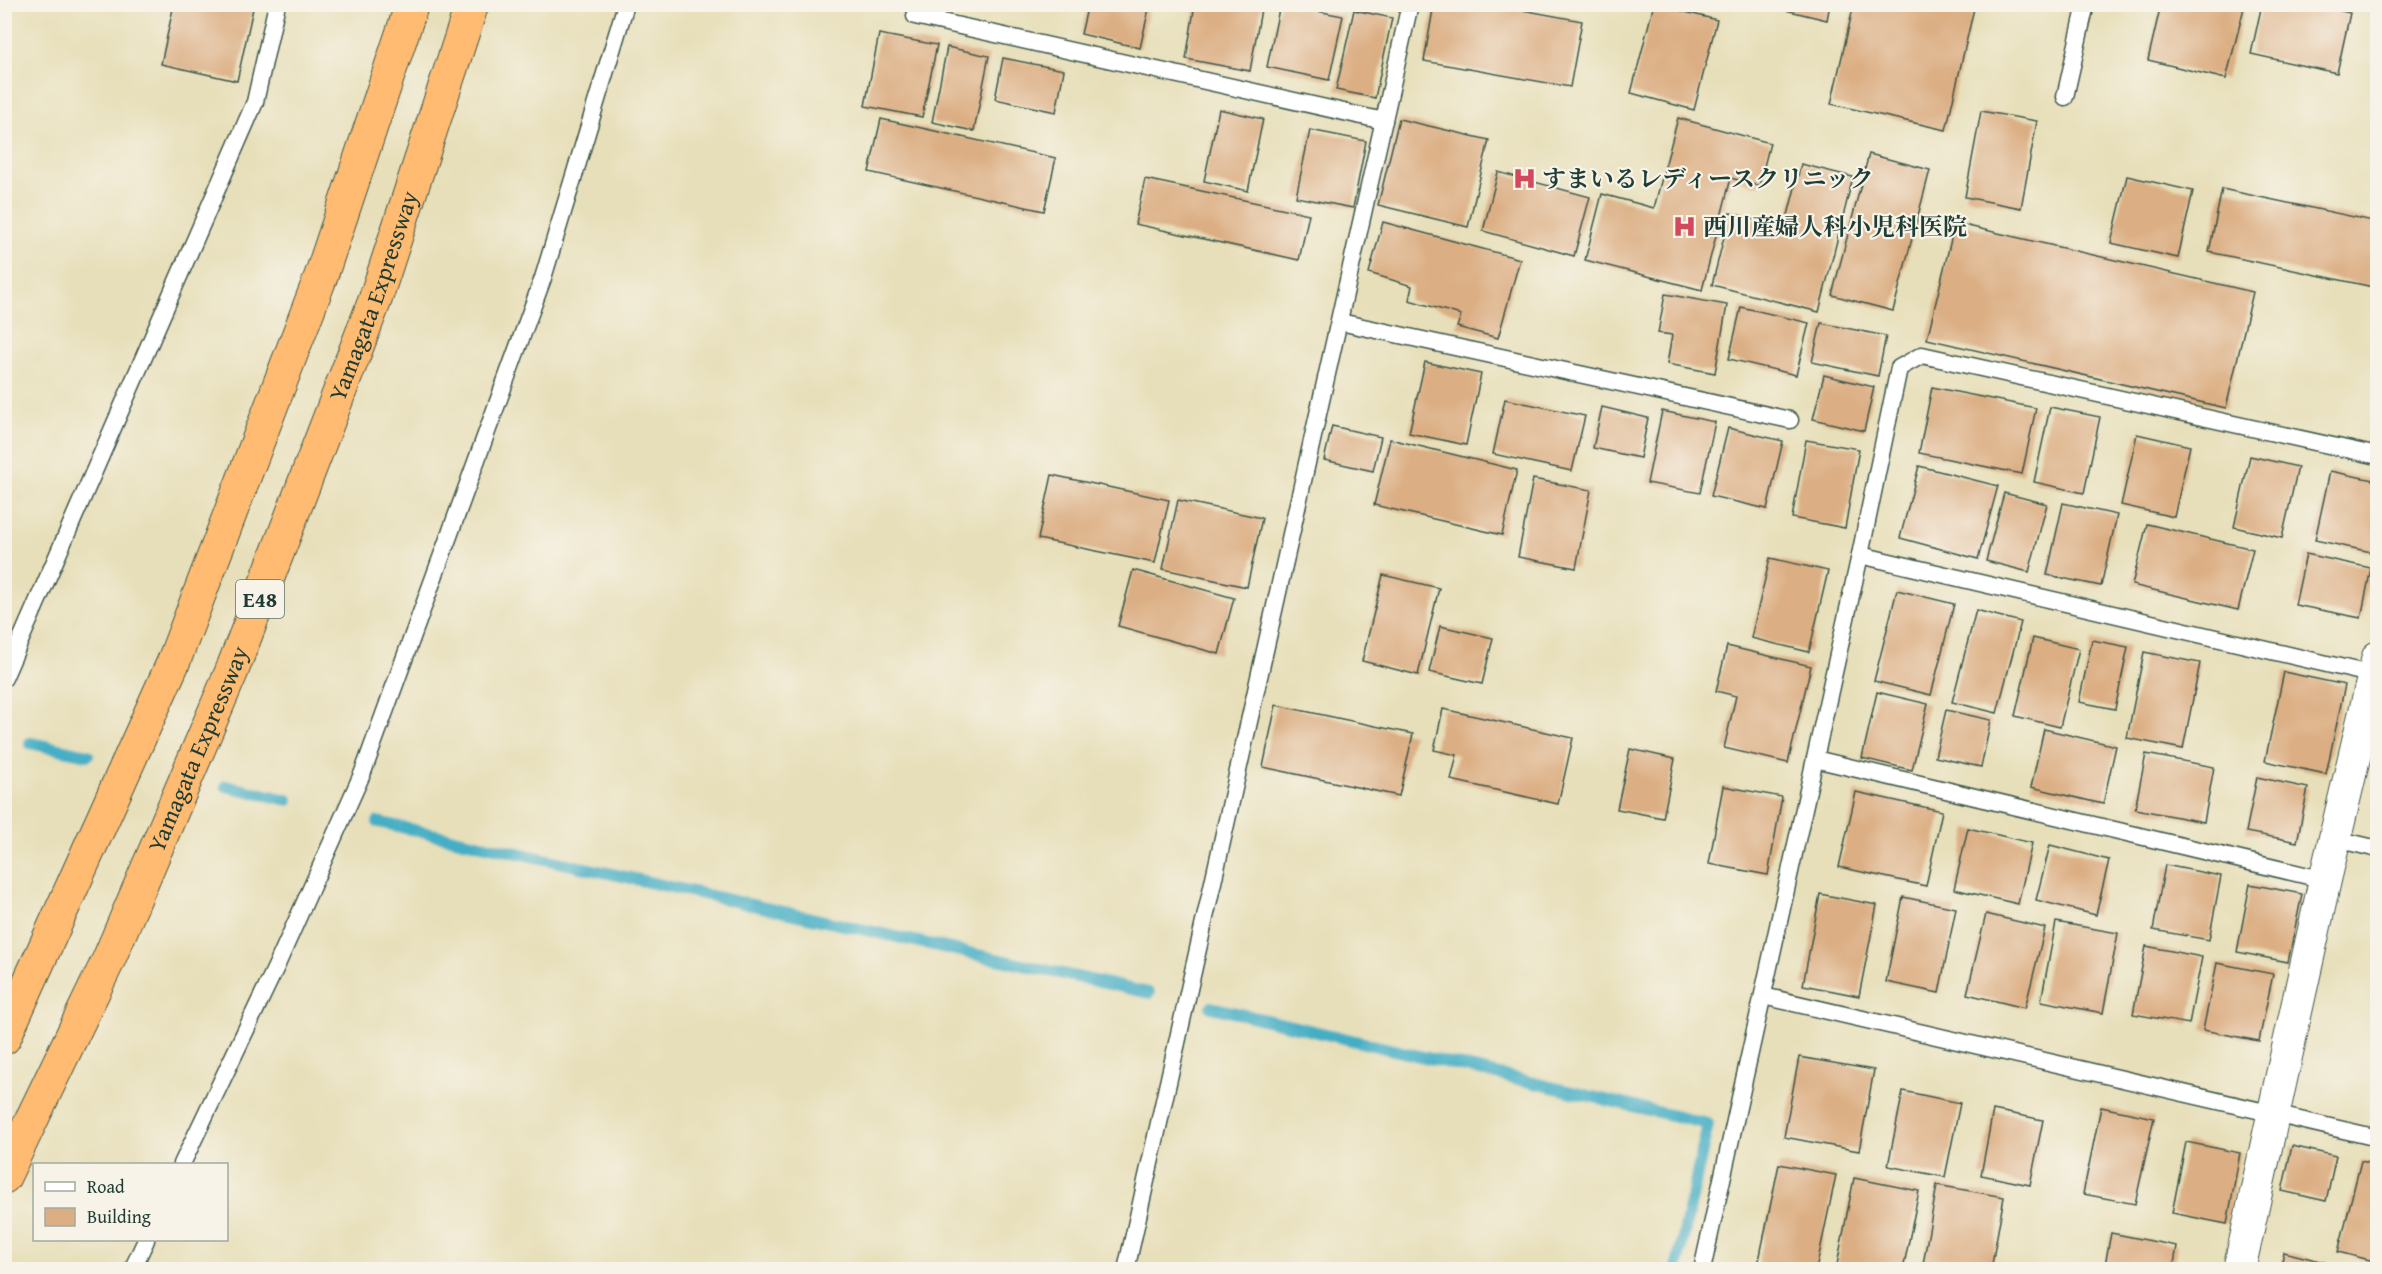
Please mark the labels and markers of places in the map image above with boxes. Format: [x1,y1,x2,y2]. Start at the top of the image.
place label: すまいるレディースクリニック [1542,161,1873,196]
hospital icon: すまいるレディースクリニック [1511,166,1537,192]
place label: 西川産婦人科小児科医院 [1703,209,1967,244]
hospital icon: 西川産婦人科小児科医院 [1672,214,1698,240]

